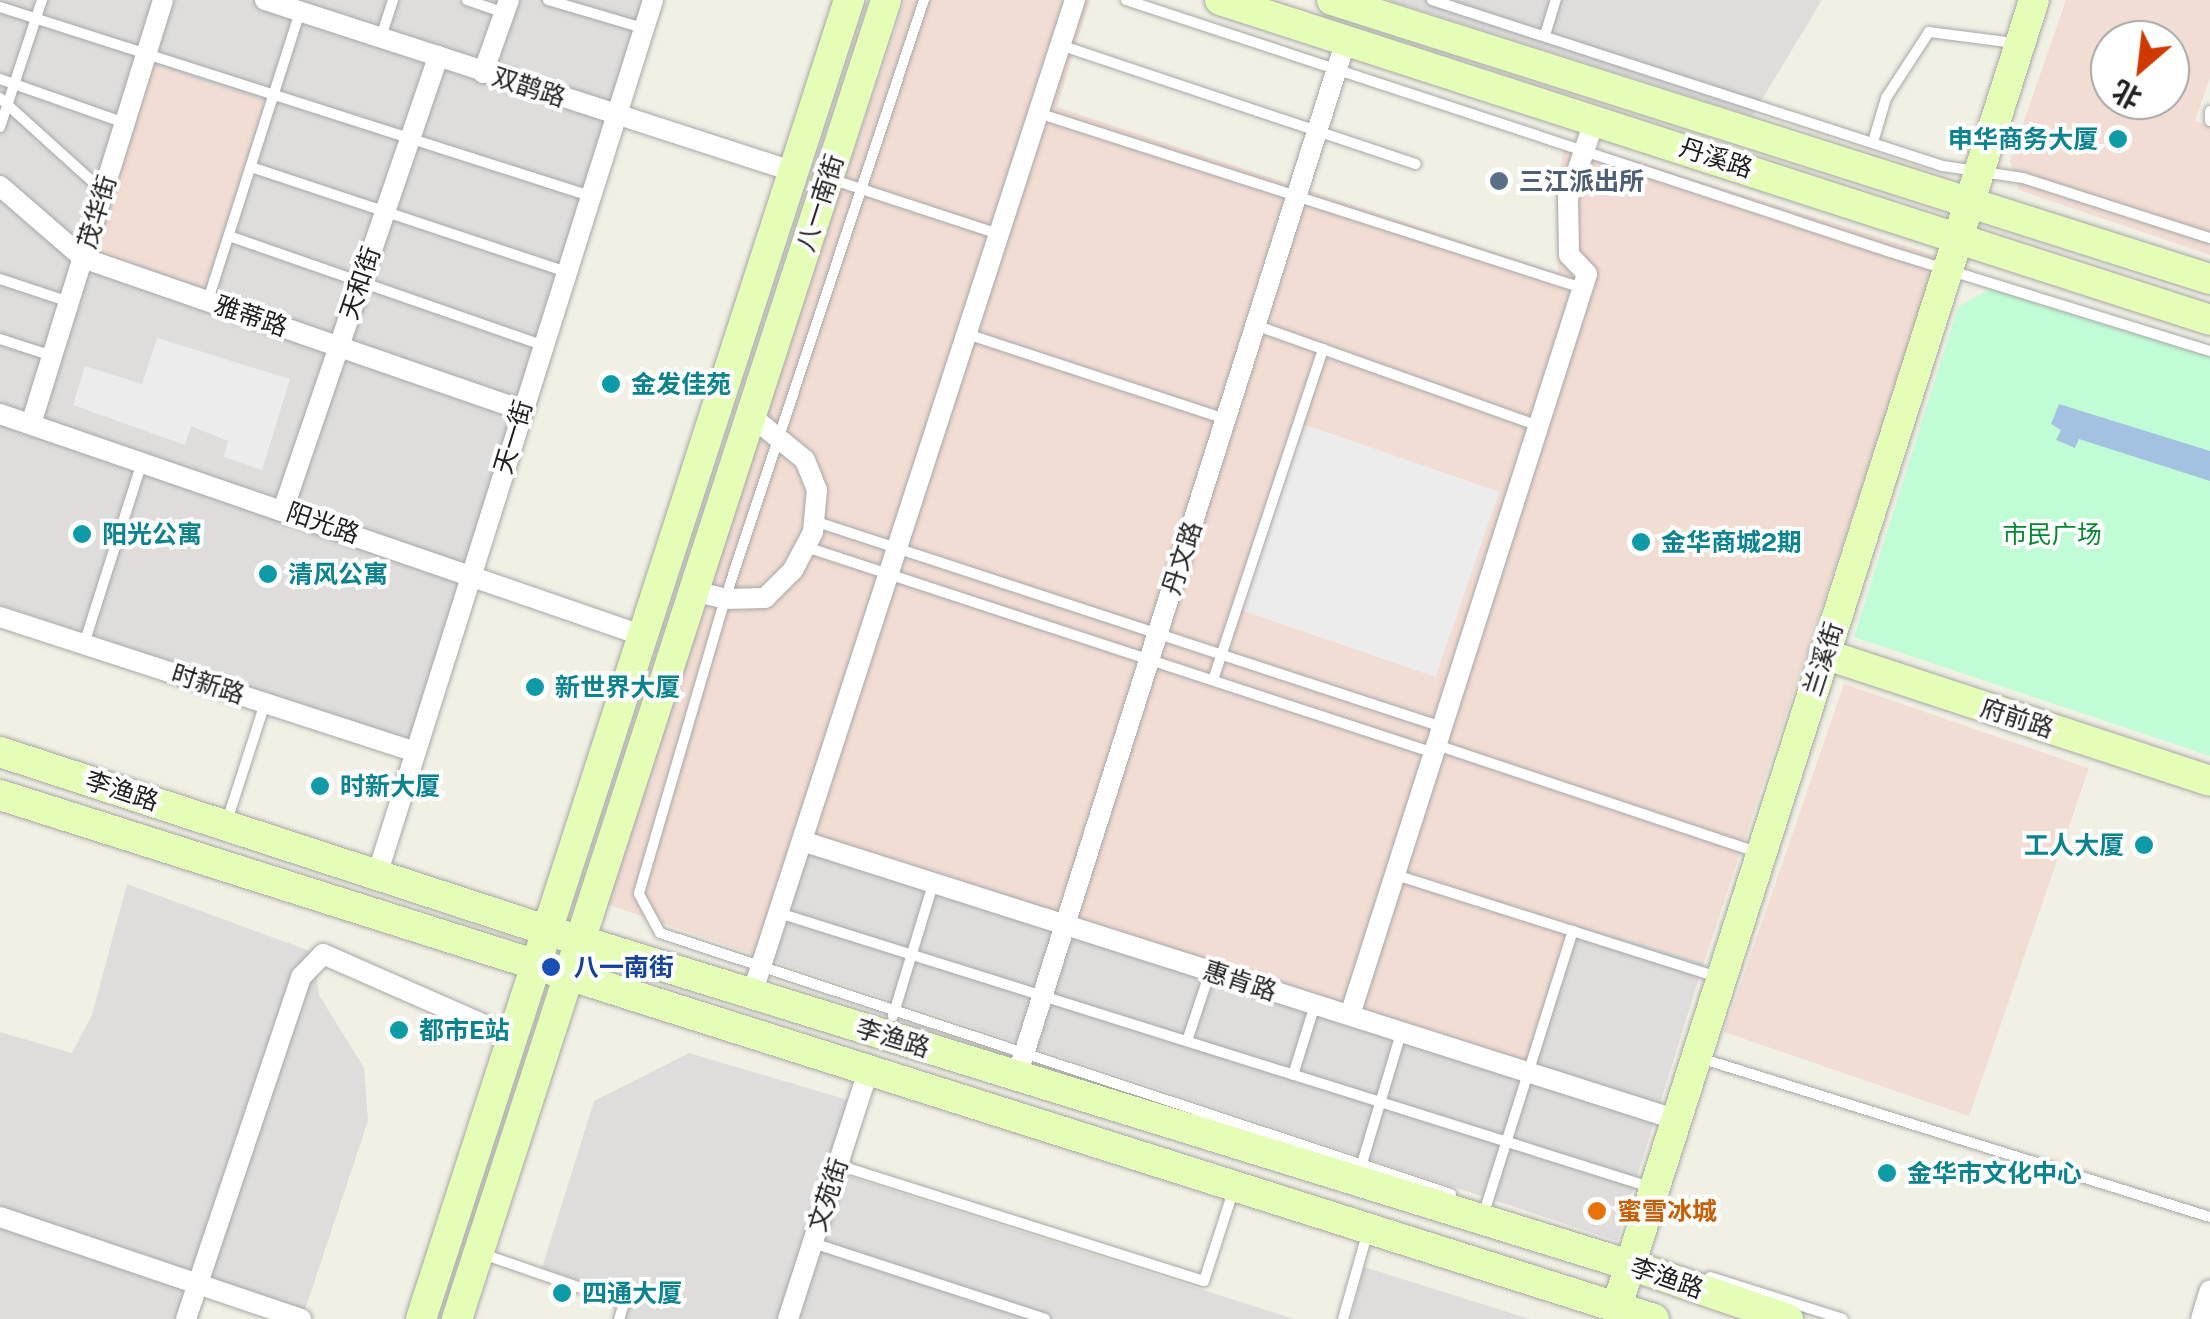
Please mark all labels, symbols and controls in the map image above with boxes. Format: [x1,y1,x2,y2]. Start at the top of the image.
north arrow [2090,20,2190,120]
street label: 双鹊路 [489,61,569,113]
text: 北 [2107,74,2147,116]
place label: 申华商务大厦 [1948,124,2098,154]
marker: 申华商务大厦 [2107,128,2129,150]
street label: 丹溪路 [1676,132,1756,184]
street label: 八一南街 [790,151,850,255]
place label: 三江派出所 [1519,166,1644,196]
marker: 三江派出所 [1488,170,1510,192]
street label: 茂华街 [72,172,122,252]
street label: 天和街 [334,243,386,323]
street label: 雅蒂路 [211,290,291,342]
place label: 金发佳苑 [631,369,731,399]
marker: 金发佳苑 [600,373,622,395]
street label: 天一街 [488,397,538,477]
street label: 阳光路 [283,497,363,549]
street label: 丹文路 [1156,518,1208,598]
place label: 阳光公寓 [102,519,202,549]
park label: 市民广场 [2002,519,2102,549]
marker: 阳光公寓 [71,523,93,545]
place label: 金华商城2期 [1661,527,1802,557]
marker: 金华商城2期 [1630,531,1652,553]
place label: 清风公寓 [288,559,388,589]
marker: 清风公寓 [257,563,279,585]
street label: 兰溪街 [1797,619,1849,699]
street label: 时新路 [168,658,248,710]
place label: 新世界大厦 [555,672,680,702]
marker: 新世界大厦 [524,676,546,698]
street label: 府前路 [1977,692,2057,744]
street label: 李渔路 [82,765,162,817]
place label: 时新大厦 [340,771,440,801]
marker: 时新大厦 [309,775,331,797]
place label: 工人大厦 [2024,830,2124,860]
marker: 工人大厦 [2133,834,2155,856]
place label: 八一南街 [574,952,674,982]
marker: 八一南街 [538,954,564,980]
street label: 惠肯路 [1200,955,1280,1007]
street label: 李渔路 [853,1013,933,1063]
place label: 都市E站 [419,1015,510,1045]
marker: 都市E站 [388,1019,410,1041]
street label: 文苑街 [802,1155,854,1235]
place label: 金华市文化中心 [1907,1158,2082,1188]
marker: 金华市文化中心 [1876,1162,1898,1184]
place label: 蜜雪冰城 [1617,1196,1717,1226]
marker: 蜜雪冰城 [1586,1200,1608,1222]
street label: 李渔路 [1627,1252,1707,1304]
place label: 四通大厦 [582,1278,682,1308]
marker: 四通大厦 [551,1282,573,1304]

